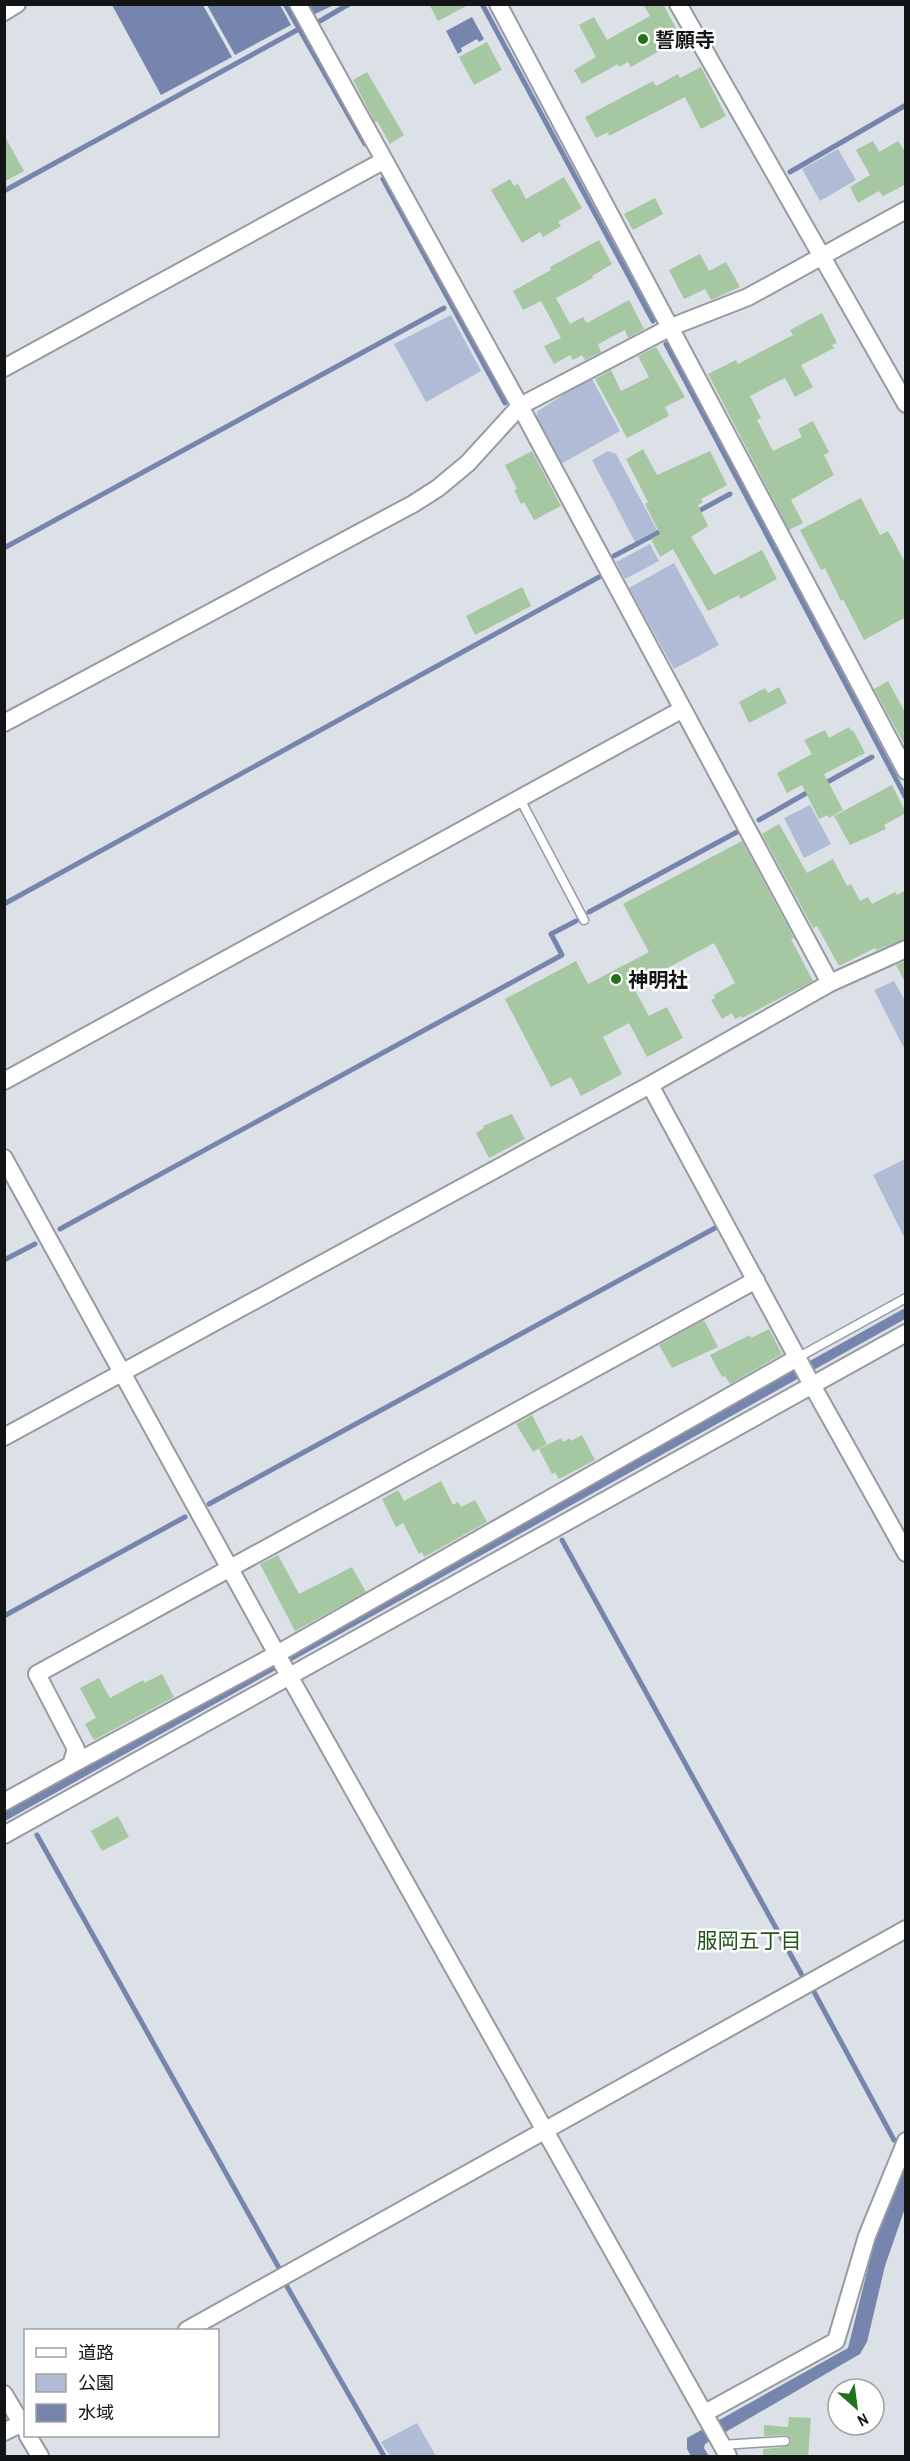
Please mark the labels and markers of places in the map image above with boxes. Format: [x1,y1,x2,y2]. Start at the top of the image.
place label: 誓願寺 [655,26,715,53]
marker: 誓願寺 [636,32,650,46]
place label: 神明社 [628,966,688,993]
marker: 神明社 [609,972,623,986]

